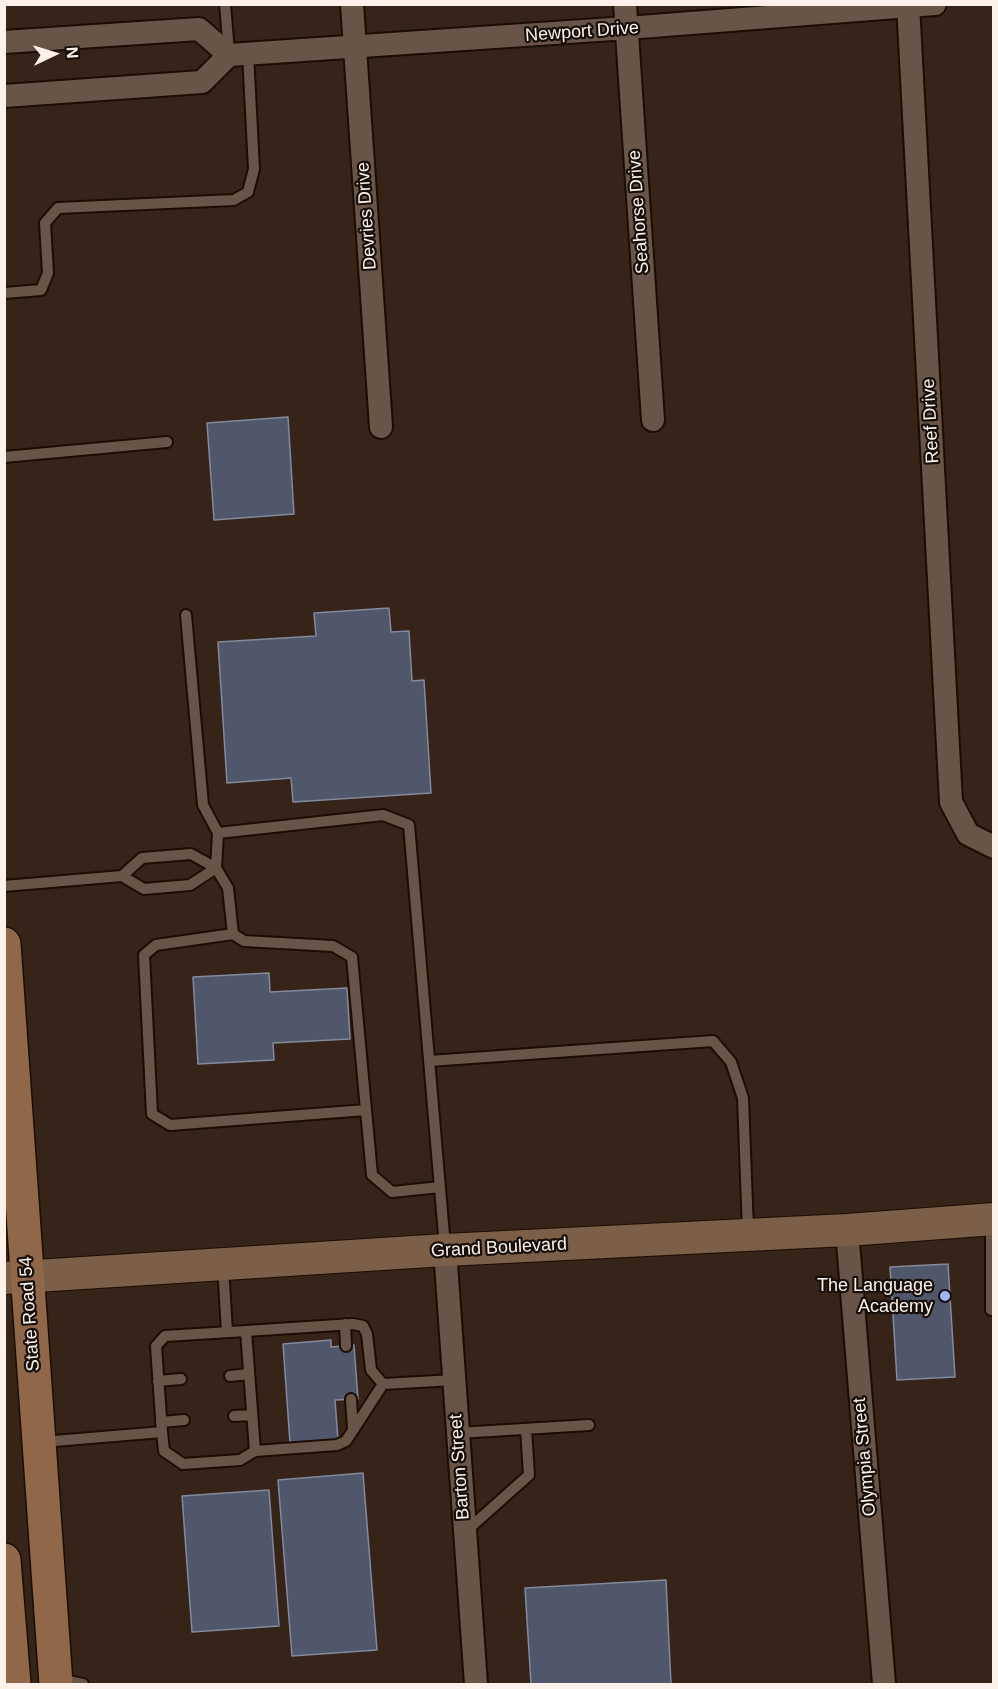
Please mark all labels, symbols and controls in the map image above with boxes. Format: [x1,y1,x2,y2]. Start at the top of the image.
street label: Newport Drive [524,17,640,47]
north arrow [24,24,84,84]
text: N [64,46,81,59]
street label: Seahorse Drive [624,149,654,275]
street label: Devries Drive [352,161,382,271]
street label: Reef Drive [918,378,944,464]
street label: Grand Boulevard [430,1234,568,1262]
street label: State Road 54 [15,1256,45,1372]
place label: The Language Academy [817,1275,933,1318]
marker: The Language Academy [938,1289,952,1303]
street label: Olympia Street [849,1397,881,1517]
street label: Barton Street [446,1413,474,1521]

